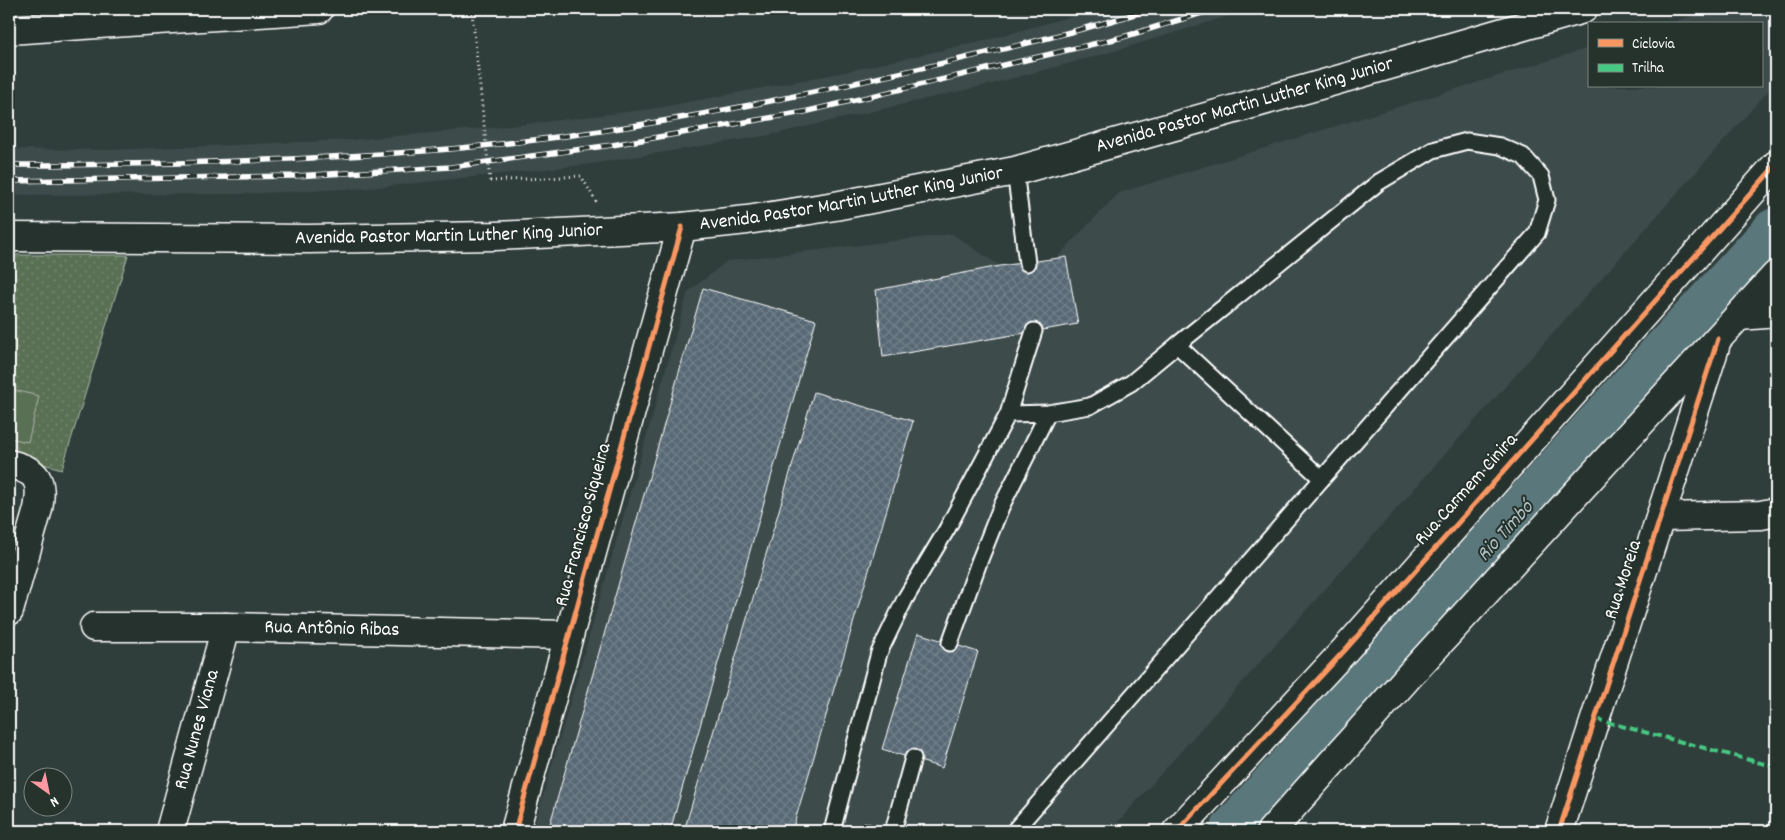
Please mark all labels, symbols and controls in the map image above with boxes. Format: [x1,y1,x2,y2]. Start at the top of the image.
legend [1588,22,1762,88]
text: Ciclovia [1632,34,1675,56]
street label: Avenida Pastor Martin Luther King Junior [1093,50,1397,161]
text: Trilha [1632,58,1665,80]
street label: Avenida Pastor Martin Luther King Junior [698,159,1006,239]
street label: Avenida Pastor Martin Luther King Junior [295,217,604,253]
street label: Rua Carmem Cinira [1409,427,1526,553]
street label: Rua Francisco Siqueira [549,440,619,610]
water label: Rio Timbó [1470,493,1543,569]
street label: Rua Moreia [1598,536,1650,623]
street label: Rua Antônio Ribas [264,614,400,645]
street label: Rua Nunes Viana [168,666,228,793]
north arrow [22,768,72,818]
text: N [46,791,62,812]

